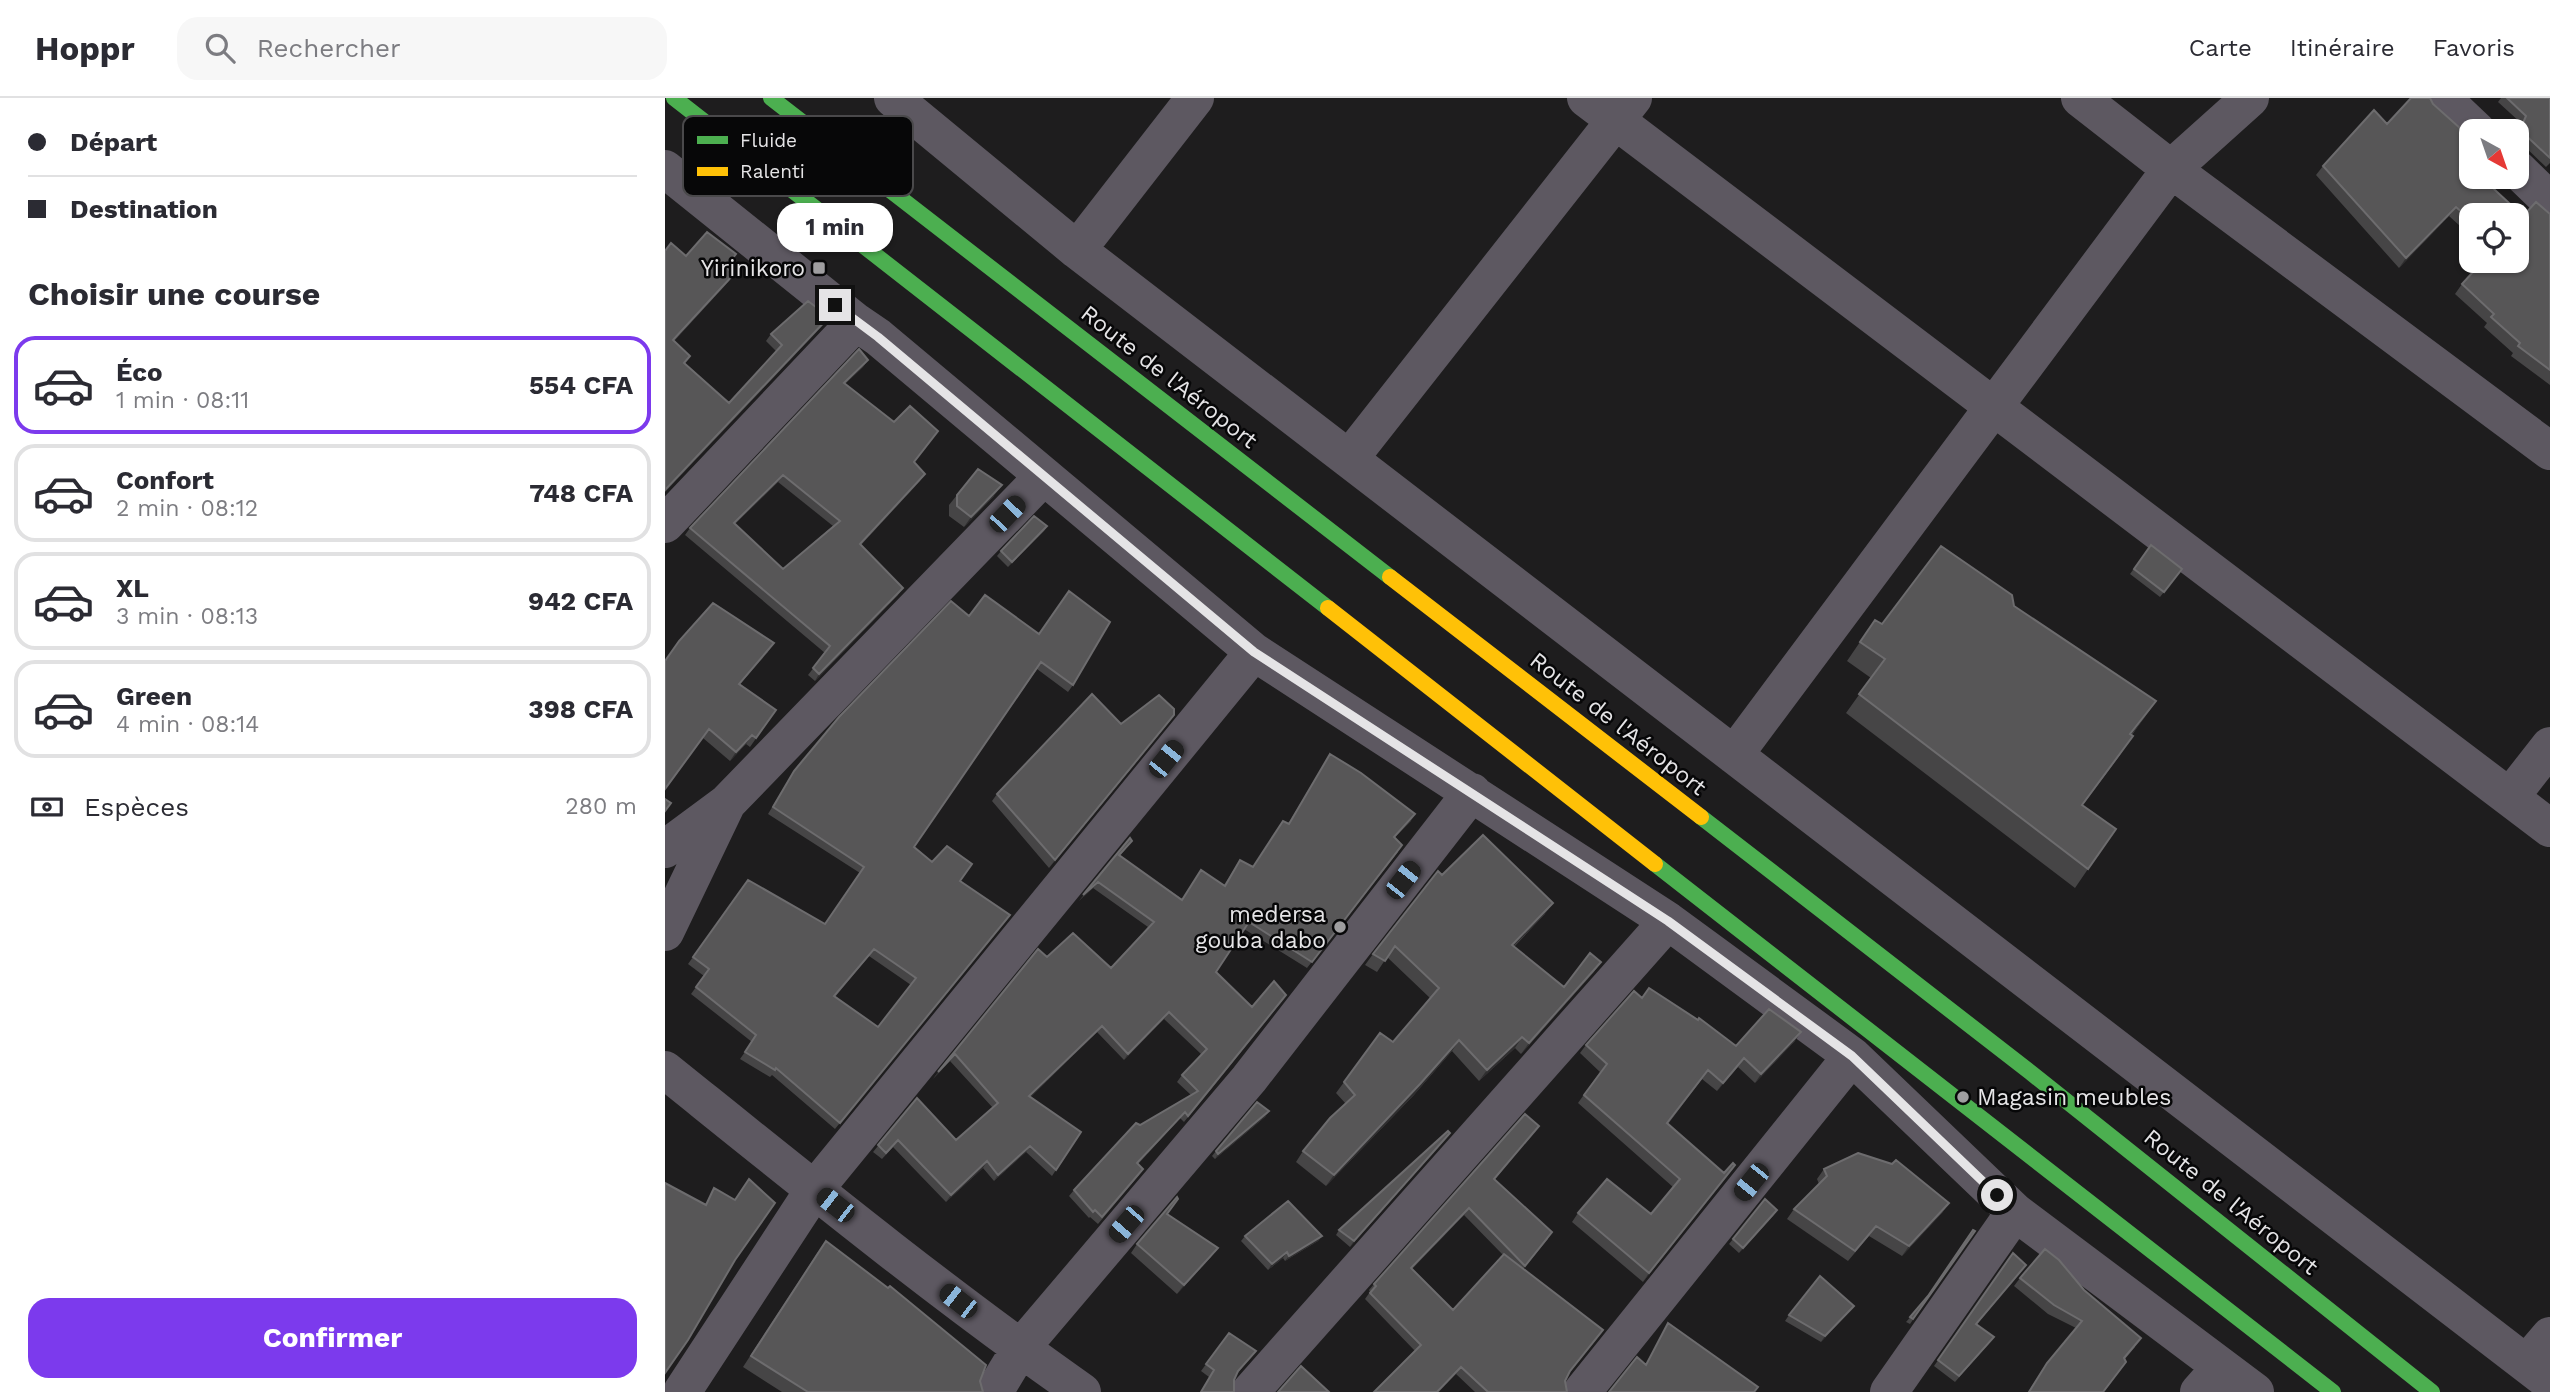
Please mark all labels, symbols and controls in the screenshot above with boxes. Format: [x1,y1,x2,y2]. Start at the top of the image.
search box [177,17,667,80]
text: Hoppr [35,29,135,68]
icon: search [201,29,239,67]
text: Rechercher [257,33,401,63]
text: Carte [2189,34,2252,62]
text: Itinéraire [2290,34,2395,62]
text: Favoris [2433,34,2515,62]
legend [683,116,913,196]
north arrow [2459,119,2529,189]
map controls [2459,119,2529,273]
text: Départ [70,127,157,157]
text: Fluide [740,129,797,152]
text: Ralenti [740,160,805,183]
text: Destination [70,194,218,224]
button: locate [2459,203,2529,273]
callout: 1 min [777,204,893,252]
text: 1 min [805,214,865,241]
place label: Yirinikoro [701,255,805,282]
marker: Yirinikoro [811,260,827,276]
text: Choisir une course [28,275,320,313]
route end [819,289,851,321]
street label: Route de l'Aéroport [1075,300,1263,454]
icon: car [32,354,95,417]
text: Éco [116,357,163,387]
text: 554 CFA [529,370,633,400]
text: 1 min · 08:11 [116,387,249,414]
icon: car [32,462,95,525]
text: Confort [116,465,214,495]
text: 748 CFA [529,478,633,508]
car [985,492,1030,536]
text: 2 min · 08:12 [116,495,258,522]
icon: car [32,570,95,633]
text: XL [116,573,149,603]
text: 942 CFA [528,586,633,616]
text: 3 min · 08:13 [116,603,258,630]
street label: Route de l'Aéroport [1524,647,1712,801]
icon: car [32,678,95,741]
text: Green [116,681,192,711]
text: 398 CFA [528,694,633,724]
text: 4 min · 08:14 [116,711,259,738]
car [1145,736,1188,782]
icon: cash [28,788,66,826]
text: Espèces [84,792,189,822]
text: 280 m [565,793,637,820]
car [1382,857,1425,903]
place label: medersa gouba dabo [1195,901,1326,954]
marker: medersa gouba dabo [1332,919,1348,935]
place label: Magasin meubles [1977,1084,2171,1111]
marker: Magasin meubles [1955,1089,1971,1105]
street label: Route de l'Aéroport [2138,1123,2324,1281]
car [1730,1159,1773,1205]
route start [1981,1179,2013,1211]
car [812,1184,859,1226]
car [1105,1201,1148,1247]
car [935,1280,982,1322]
button: Confirmer [28,1298,637,1378]

